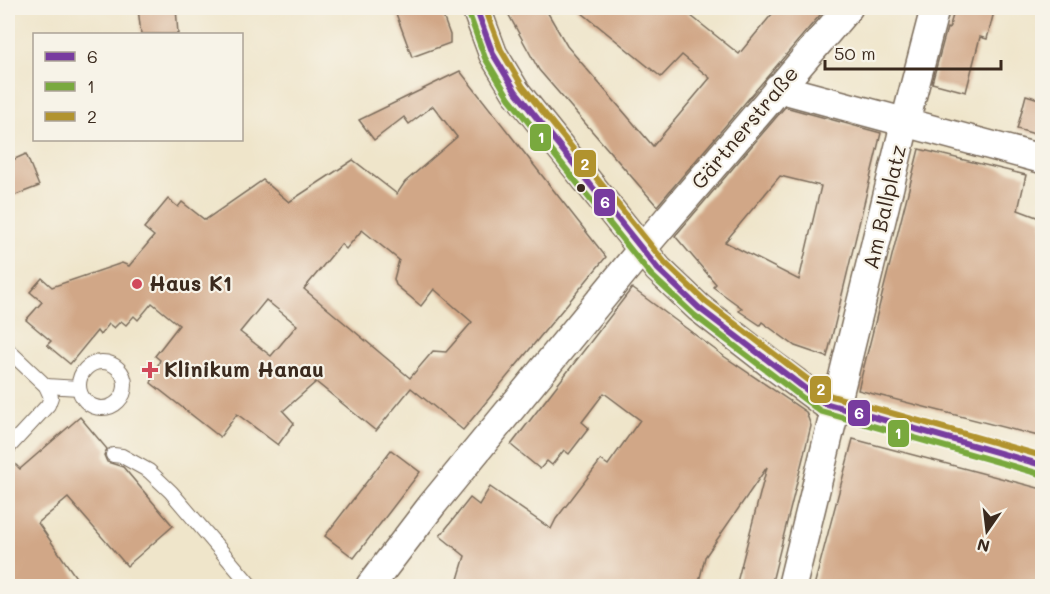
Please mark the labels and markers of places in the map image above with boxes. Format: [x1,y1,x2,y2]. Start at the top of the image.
unlabelled marker [575,182,587,194]
place label: Haus K1 [149,269,232,296]
marker: Haus K1 [130,277,144,291]
place label: Klinikum Hanau [164,355,324,382]
marker: Klinikum Hanau [141,361,159,379]

